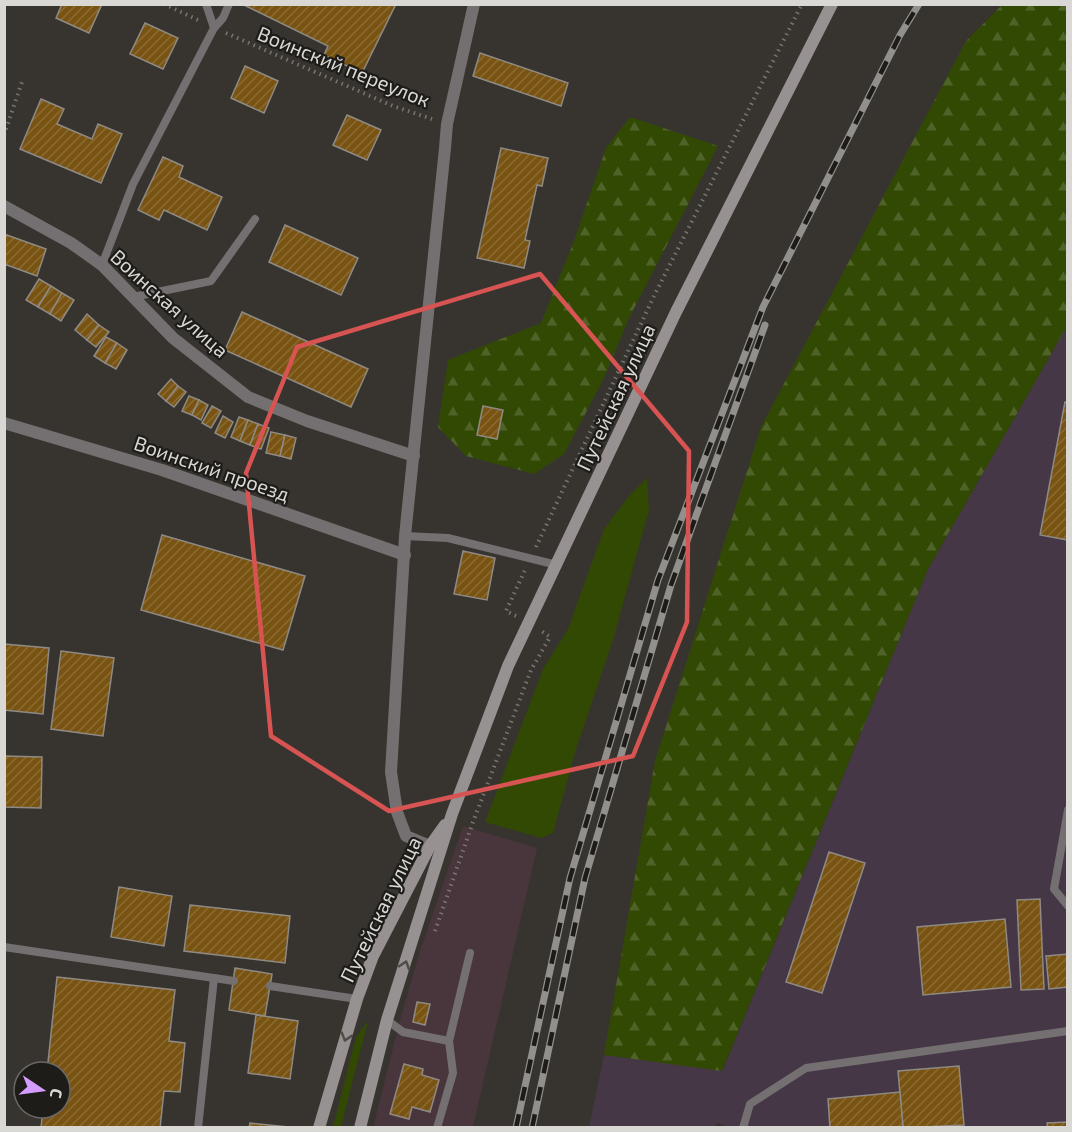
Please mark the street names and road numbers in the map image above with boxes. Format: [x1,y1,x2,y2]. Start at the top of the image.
street label: Воинский переулок [254,20,434,113]
street label: Воинская улица [106,244,234,363]
street label: Путейская улица [571,320,660,475]
street label: Воинский проезд [131,430,293,506]
street label: Путейская улица [334,832,427,986]

